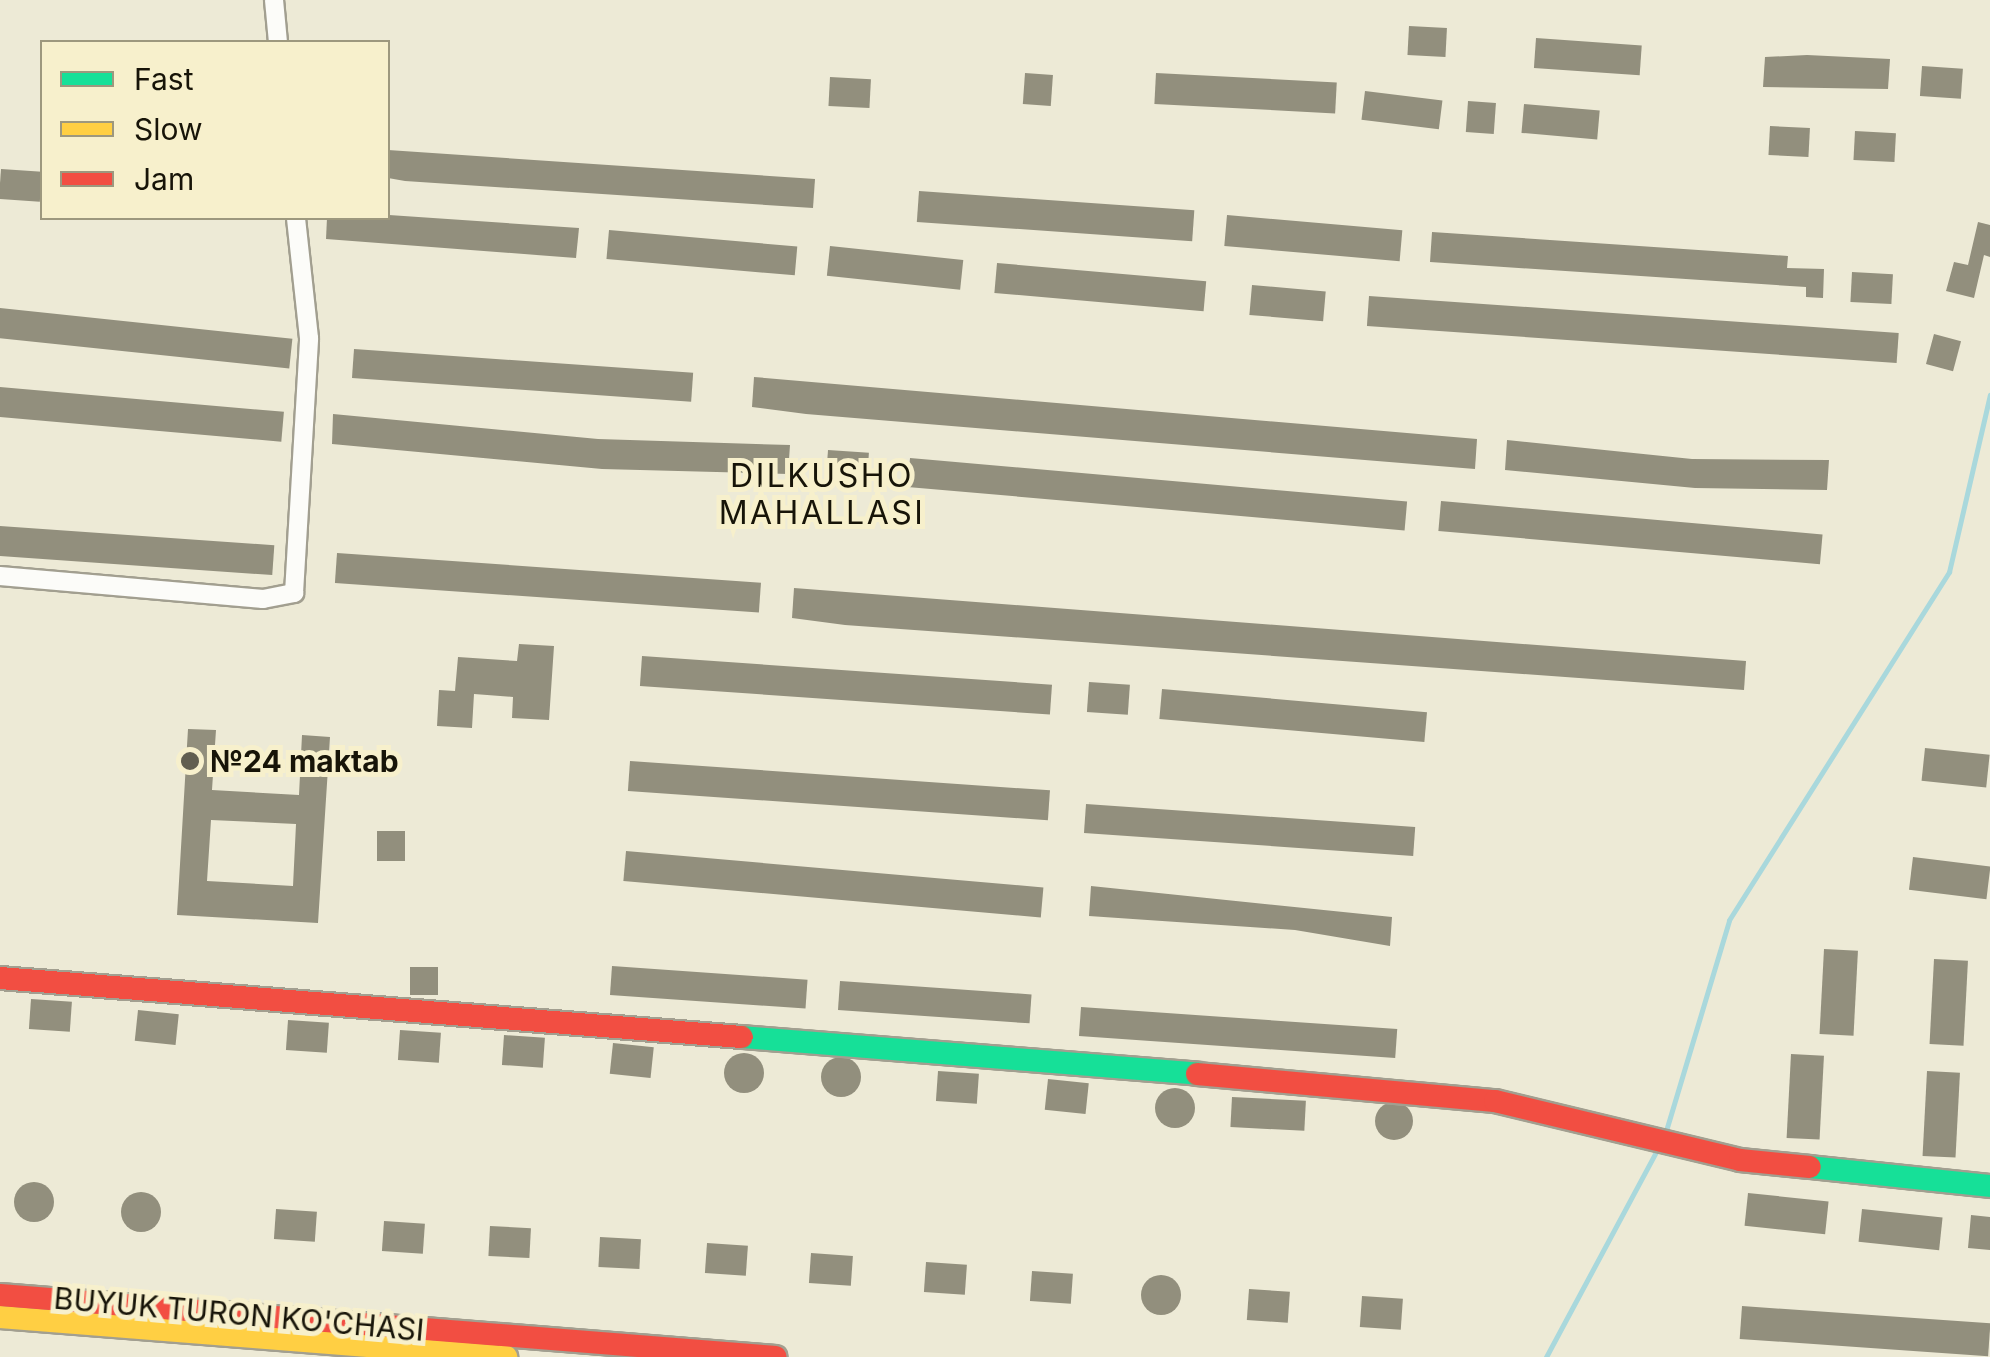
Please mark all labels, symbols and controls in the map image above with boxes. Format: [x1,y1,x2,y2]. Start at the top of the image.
legend [40,40,390,220]
text: Fast [134,61,193,97]
text: Slow [134,111,203,147]
text: Jam [134,161,194,197]
district label: DILKUSHO MAHALLASI [719,458,925,533]
place label: №24 maktab [210,743,399,779]
marker: №24 maktab [179,750,201,772]
street label: BUYUK TURON KO'CHASI [52,1280,426,1348]

